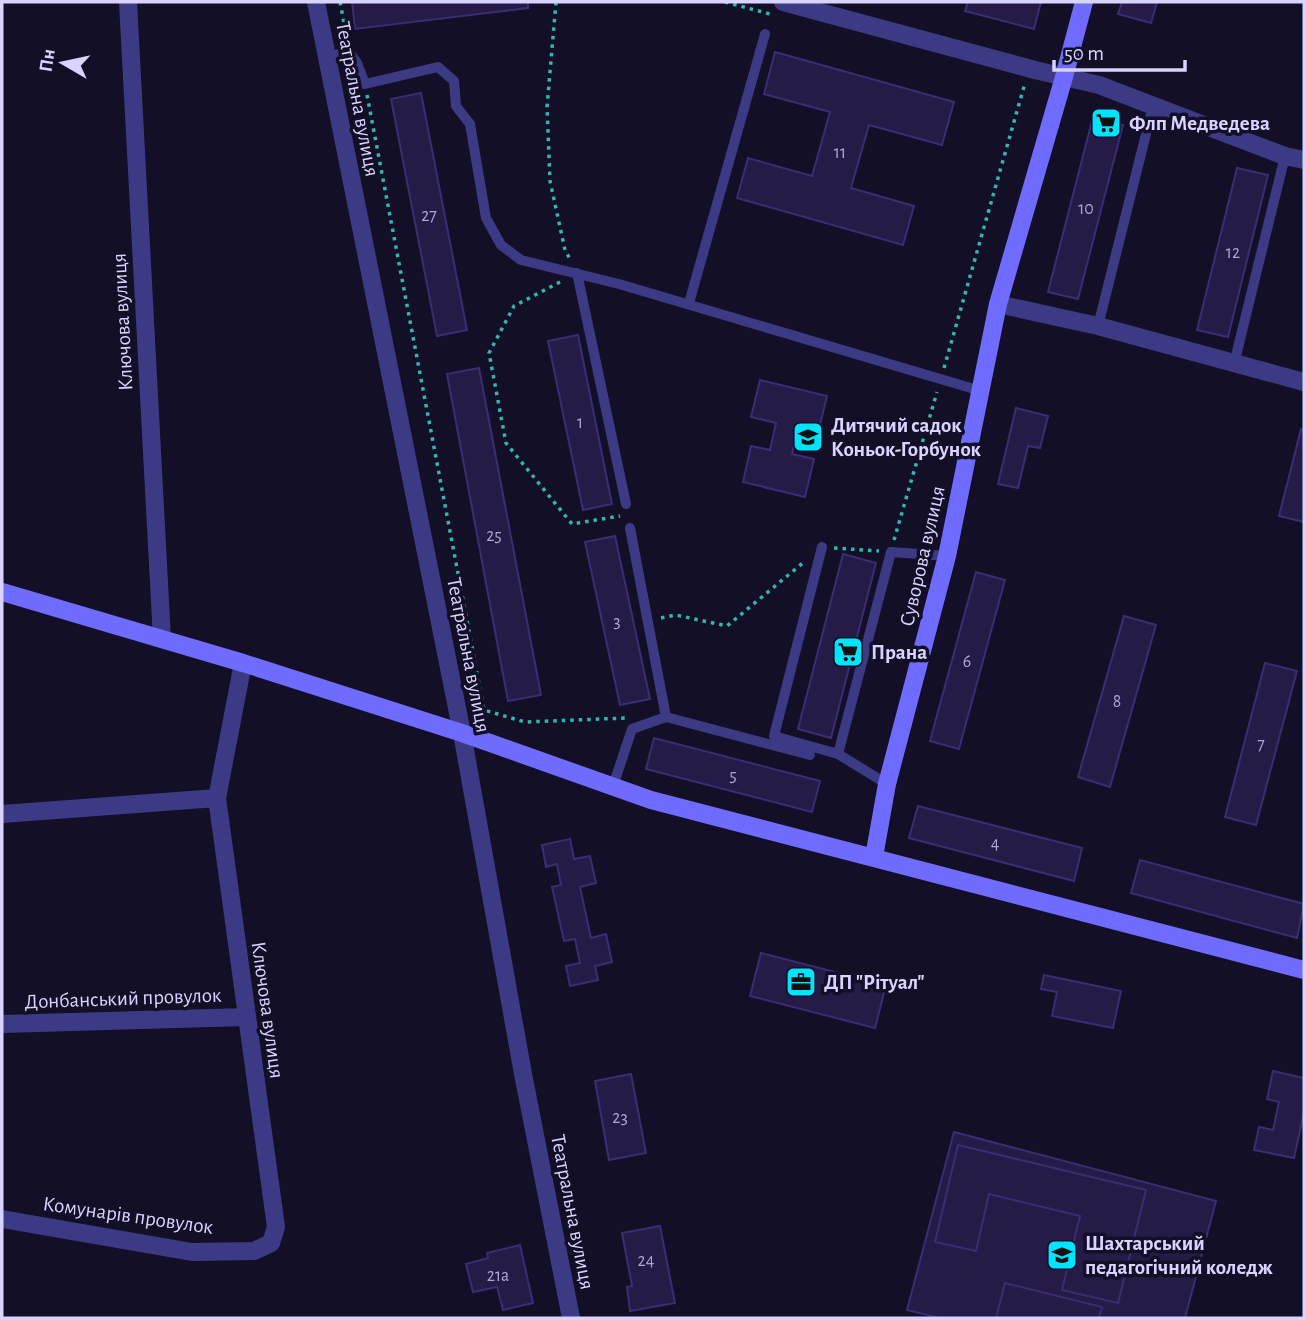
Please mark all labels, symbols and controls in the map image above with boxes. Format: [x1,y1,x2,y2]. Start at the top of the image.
street label: Театральна вулиця [332,20,383,178]
north arrow [28,28,98,98]
scale bar [1054,28,1185,72]
text: 50 m [1064,43,1104,64]
text: Пн [36,48,59,74]
supermarket icon: Флп Медведева [1089,106,1123,140]
place label: Флп Медведева [1129,113,1270,134]
house number: 11 [834,144,846,162]
house number: 10 [1078,200,1094,218]
house number: 27 [421,207,437,225]
house number: 12 [1226,244,1240,262]
street label: Ключова вулиця [108,252,137,391]
house number: 1 [577,414,583,432]
place label: Дитячий садок Коньок-Горбунок [831,415,982,460]
school or university icon: Дитячий садок Коньок-Горбунок [791,420,825,454]
street label: Суворова вулиця [896,484,949,628]
house number: 25 [486,527,502,545]
street label: Театральна вулиця [443,576,494,734]
house number: 3 [613,613,621,631]
supermarket icon: Прана [831,635,865,669]
place label: Прана [871,642,927,663]
house number: 6 [963,653,971,671]
house number: 8 [1113,693,1121,711]
house number: 7 [1257,736,1265,754]
house number: 5 [729,767,737,785]
house number: 4 [991,835,1000,853]
street label: Ключова вулиця [247,940,288,1080]
office icon: ДП "Рітуал" [784,965,818,999]
place label: ДП "Рітуал" [824,972,925,993]
street label: Донбанський провулок [24,985,222,1012]
house number: 23 [612,1109,628,1127]
street label: Театральна вулиця [547,1133,598,1291]
street label: Комунарів провулок [41,1193,215,1238]
place label: Шахтарський педагогічний коледж [1085,1233,1273,1278]
school or university icon: Шахтарський педагогічний коледж [1045,1238,1079,1272]
house number: 24 [638,1252,655,1270]
house number: 21а [487,1267,509,1285]

